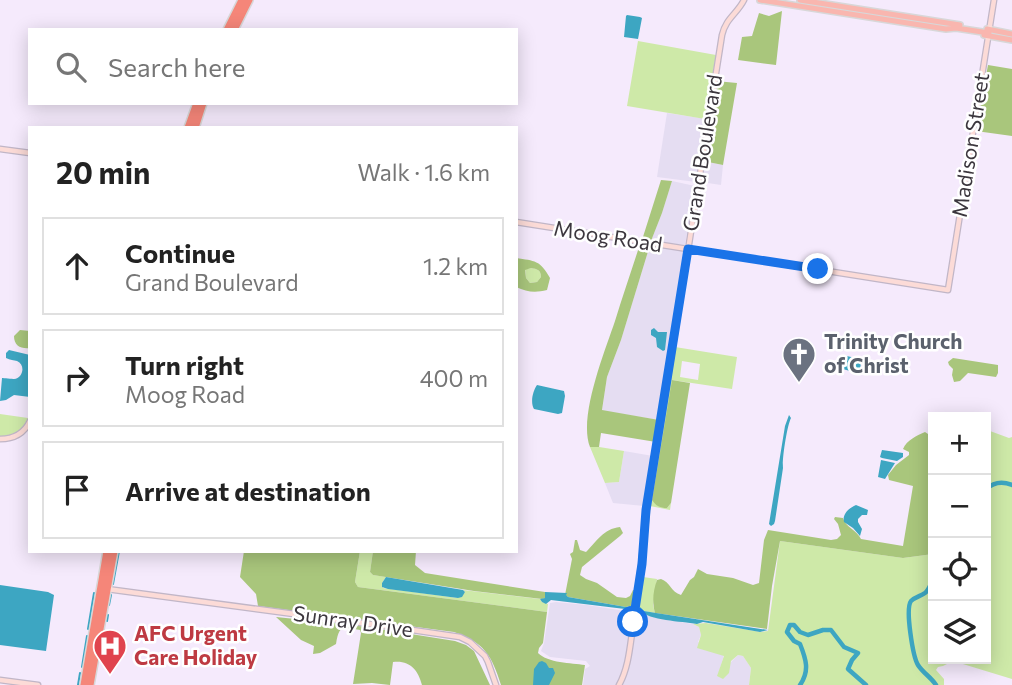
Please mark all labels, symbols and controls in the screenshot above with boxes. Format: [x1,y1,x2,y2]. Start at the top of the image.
search box [28,28,518,105]
icon: search [52,48,90,86]
text: Search here [108,51,246,82]
street label: Madison Street [946,71,993,219]
street label: Grand Boulevard [677,73,726,233]
text: 20 min [56,153,150,190]
text: Walk · 1.6 km [357,158,490,186]
street label: Moog Road [552,215,664,256]
text: Continue [125,237,235,268]
icon: ahead [58,247,96,285]
text: 1.2 km [423,252,488,280]
route end [802,253,833,284]
text: Grand Boulevard [125,268,299,296]
place label: Trinity Church of Christ [824,328,962,377]
church icon: Trinity Church of Christ [780,335,818,384]
text: Turn right [125,349,244,380]
icon: right [58,359,96,397]
text: 400 m [420,364,488,392]
text: Moog Road [125,380,245,408]
map controls [928,412,991,664]
button: + [928,412,991,475]
icon: arrive [58,471,96,509]
text: Arrive at destination [125,475,371,506]
button: − [928,475,991,538]
button: locate [928,538,991,601]
street label: Sunray Drive [292,600,415,641]
button: layers [928,601,991,664]
route start [617,606,648,637]
place label: AFC Urgent Care Holiday [134,620,258,669]
hospital icon: AFC Urgent Care Holiday [91,627,129,676]

